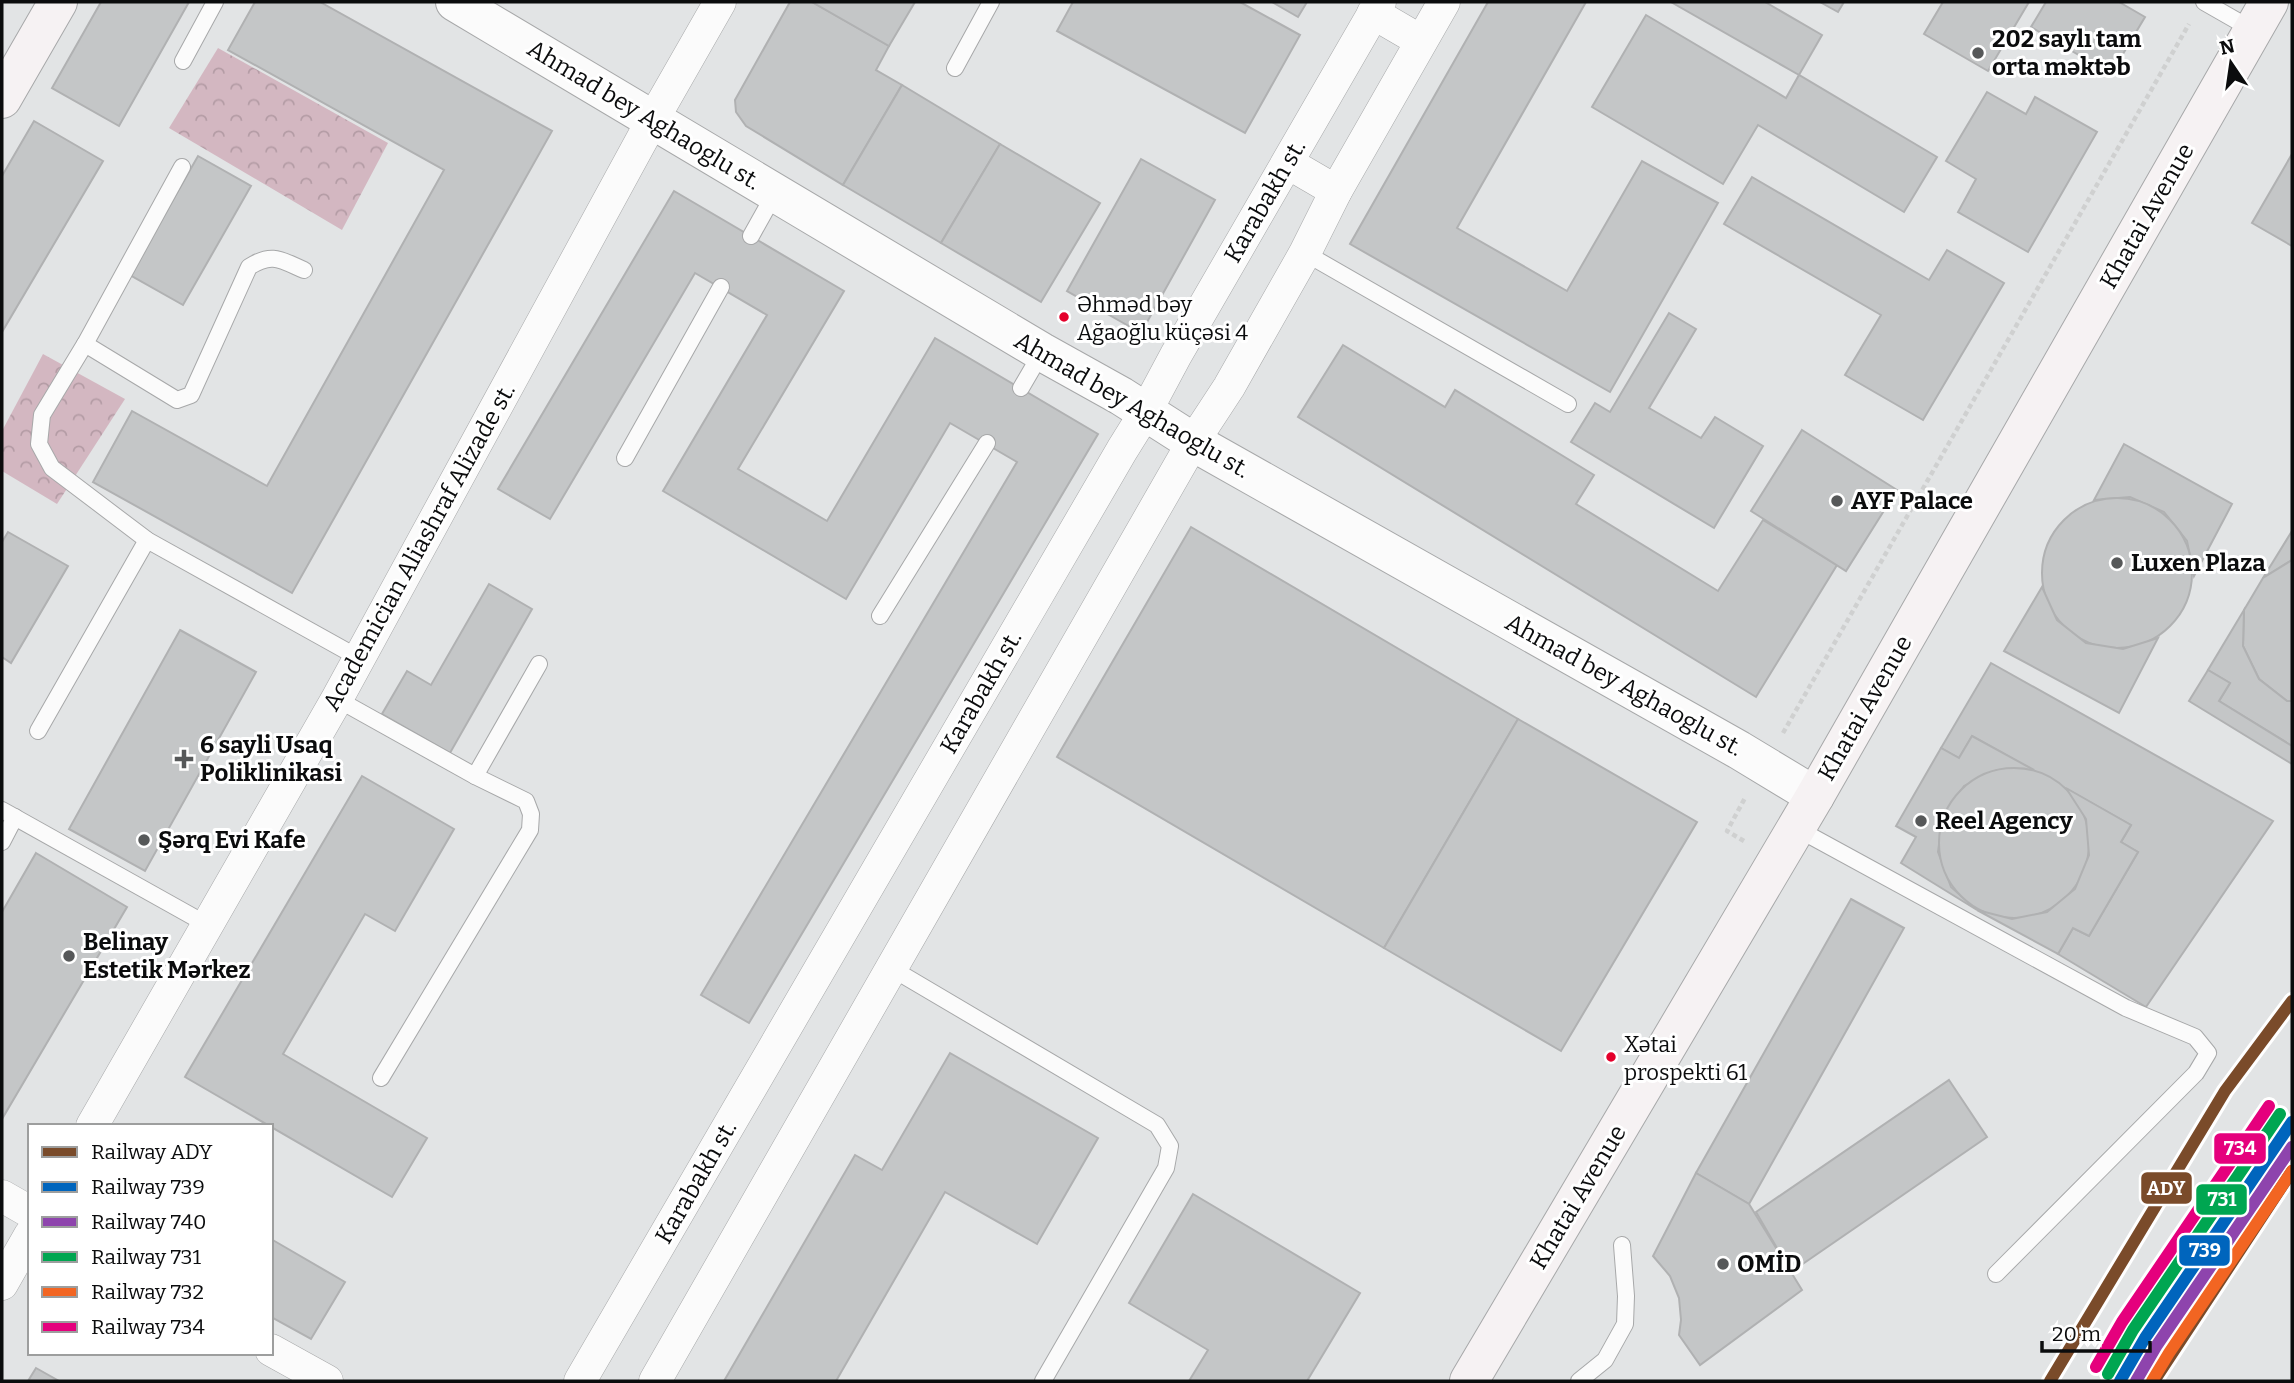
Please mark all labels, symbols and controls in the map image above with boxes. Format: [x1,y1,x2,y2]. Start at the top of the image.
place label: 202 saylı tam orta məktəb [1992,25,2142,81]
north arrow [2196,28,2266,98]
street label: Ahmad bey Aghaoglu st. [522,34,766,196]
text: N [2218,34,2237,60]
marker: 202 saylı tam orta məktəb [1970,45,1986,61]
street label: Karabakh st. [1219,135,1311,267]
street label: Khatai Avenue [2094,138,2200,294]
place label: Əhməd bəy Ağaoğlu küçəsi 4 [1077,291,1248,346]
marker: Əhməd bəy Ağaoğlu küçəsi 4 [1057,310,1071,324]
street label: Ahmad bey Aghaoglu st. [1009,326,1255,484]
street label: Academician Aliashraf Alizade st. [317,378,521,716]
place label: AYF Palace [1851,487,1973,515]
marker: AYF Palace [1829,493,1845,509]
place label: Luxen Plaza [2131,549,2266,577]
marker: Luxen Plaza [2109,555,2125,571]
street label: Ahmad bey Aghaoglu st. [1500,608,1748,762]
street label: Karabakh st. [935,626,1027,758]
street label: Khatai Avenue [1812,630,1918,786]
place label: 6 sayli Usaq Poliklinikasi [200,731,343,787]
marker: 6 sayli Usaq Poliklinikasi [174,749,194,769]
place label: Reel Agency [1935,807,2074,835]
marker: Reel Agency [1913,813,1929,829]
place label: Şərq Evi Kafe [158,826,306,854]
marker: Şərq Evi Kafe [136,832,152,848]
place label: Belinay Estetik Mərkez [83,928,251,984]
marker: Belinay Estetik Mərkez [61,948,77,964]
place label: Xətai prospekti 61 [1624,1031,1747,1086]
marker: Xətai prospekti 61 [1604,1050,1618,1064]
street label: Karabakh st. [650,1116,742,1248]
street label: Khatai Avenue [1524,1120,1632,1274]
legend [28,1124,273,1355]
line badge: 734 [2213,1132,2267,1165]
text: 734 [2224,1137,2257,1160]
text: Railway ADY [91,1139,213,1165]
line badge: ADY [2140,1171,2193,1205]
text: Railway 739 [91,1174,205,1200]
text: ADY [2147,1177,2186,1200]
line badge: 731 [2195,1183,2248,1216]
text: 731 [2207,1188,2237,1211]
text: Railway 740 [91,1209,206,1235]
line badge: 739 [2178,1234,2231,1267]
text: 739 [2189,1239,2221,1262]
text: Railway 731 [91,1244,202,1270]
place label: OMİD [1737,1250,1801,1278]
marker: OMİD [1715,1256,1731,1272]
text: Railway 732 [91,1279,204,1305]
scale bar [2042,1310,2150,1354]
text: Railway 734 [91,1314,205,1340]
text: 20 m [2052,1321,2101,1347]

